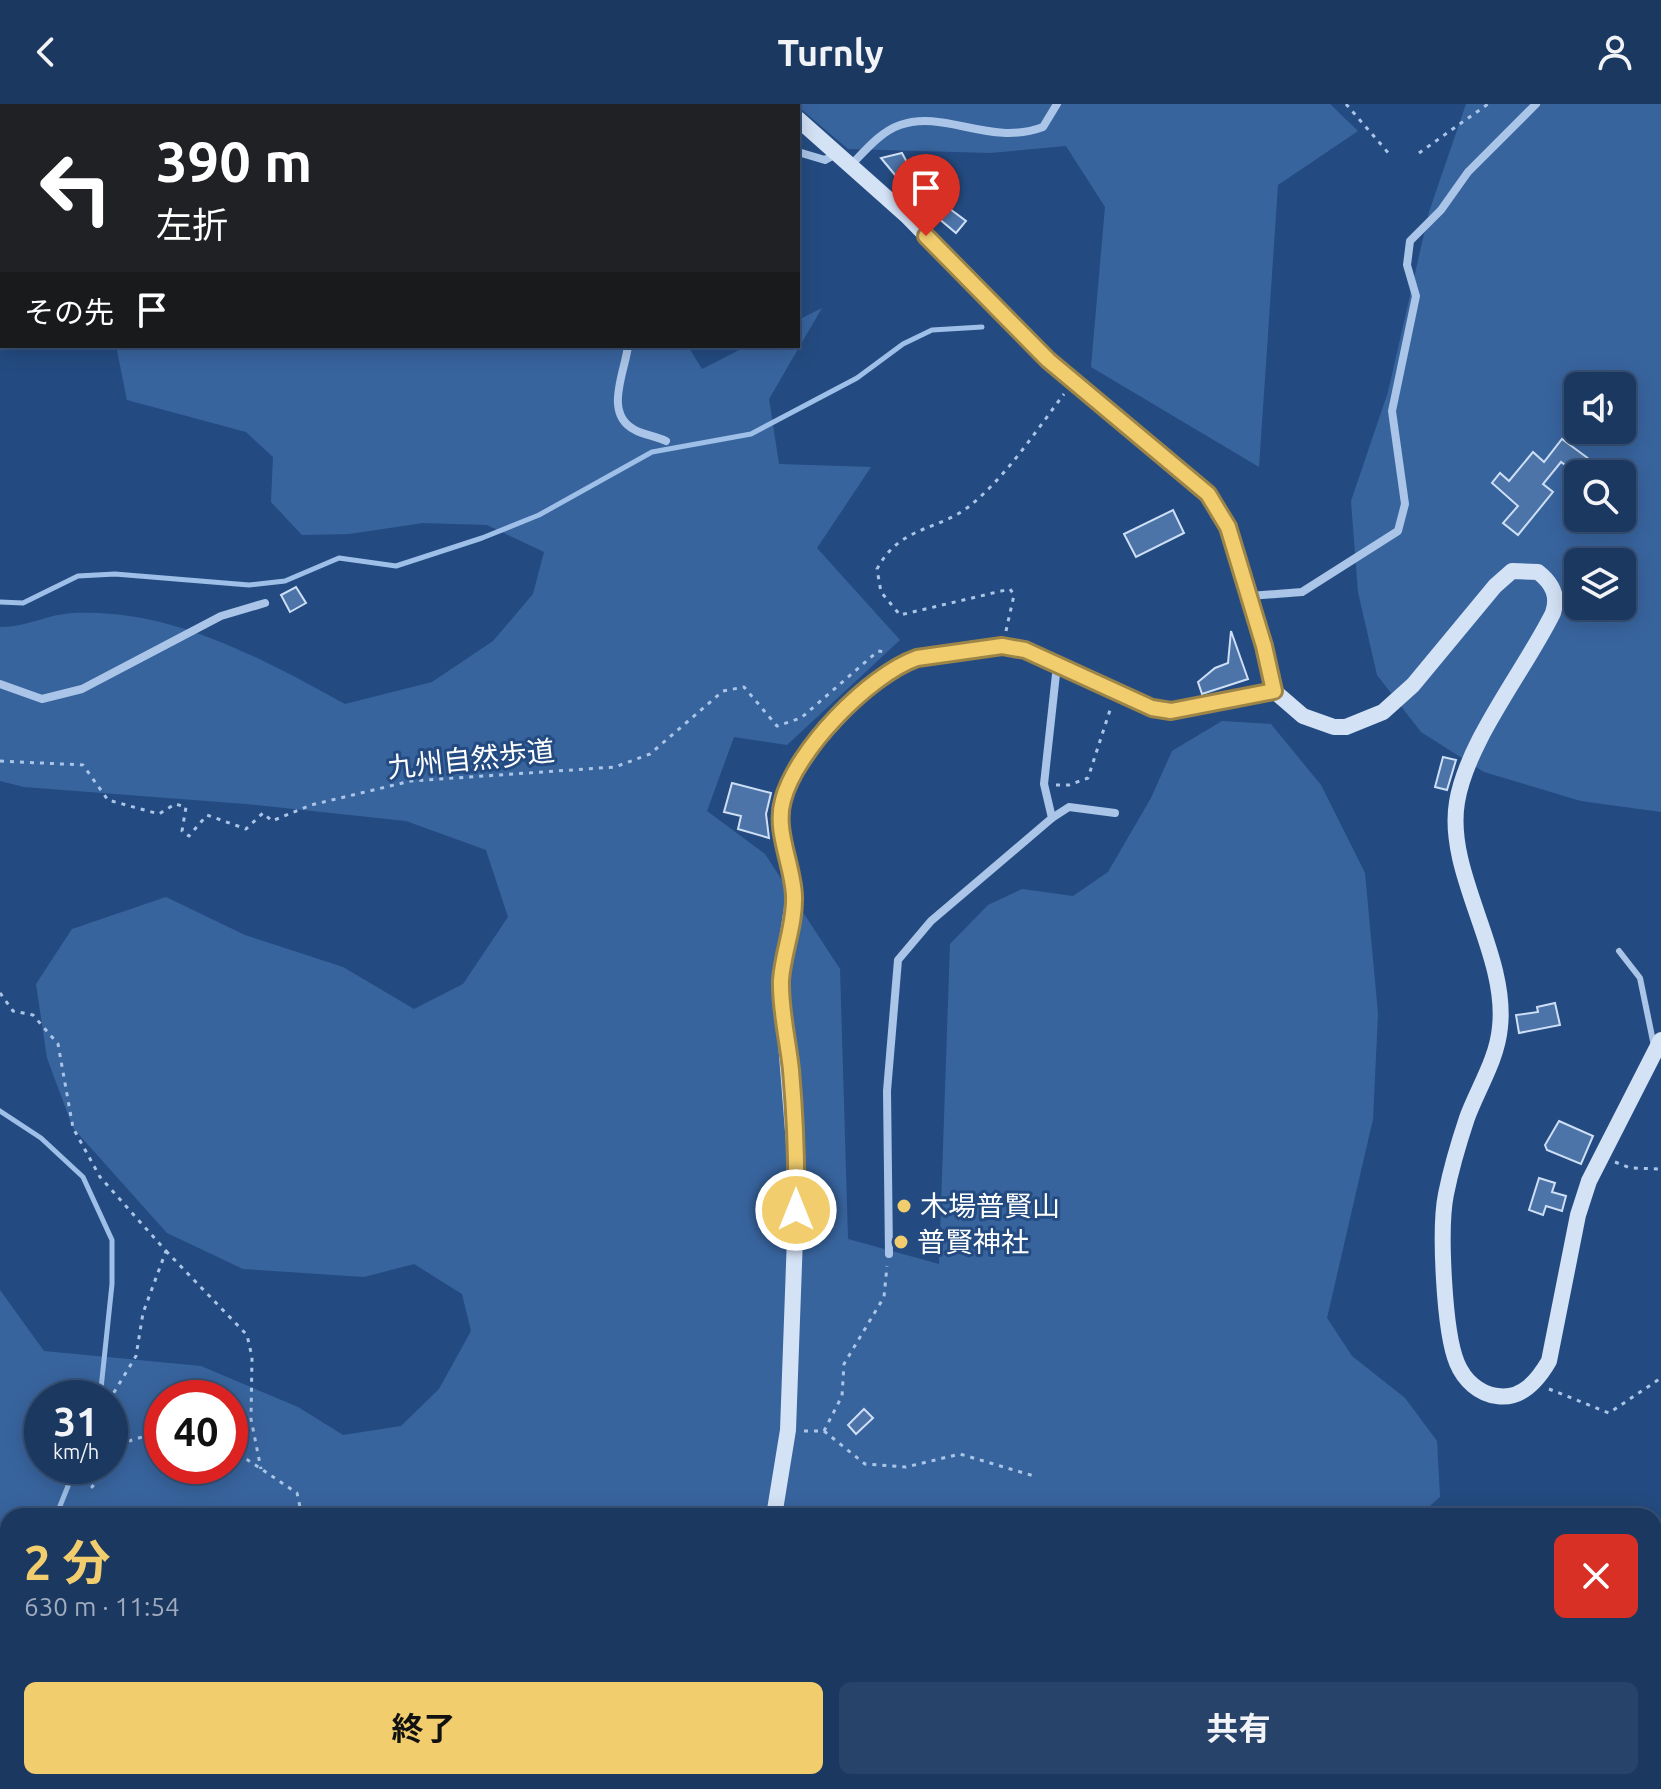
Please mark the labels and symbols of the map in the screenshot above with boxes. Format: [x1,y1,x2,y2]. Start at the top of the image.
pin [892,154,960,236]
street label: 九州自然歩道 [386,734,556,783]
position arrow [754,1168,838,1252]
place label: 木場普賢山 [920,1190,1060,1221]
marker: 木場普賢山 [895,1197,913,1215]
place label: 普賢神社 [917,1226,1029,1257]
marker: 普賢神社 [892,1233,910,1251]
speed limit sign: 40 [144,1380,248,1484]

